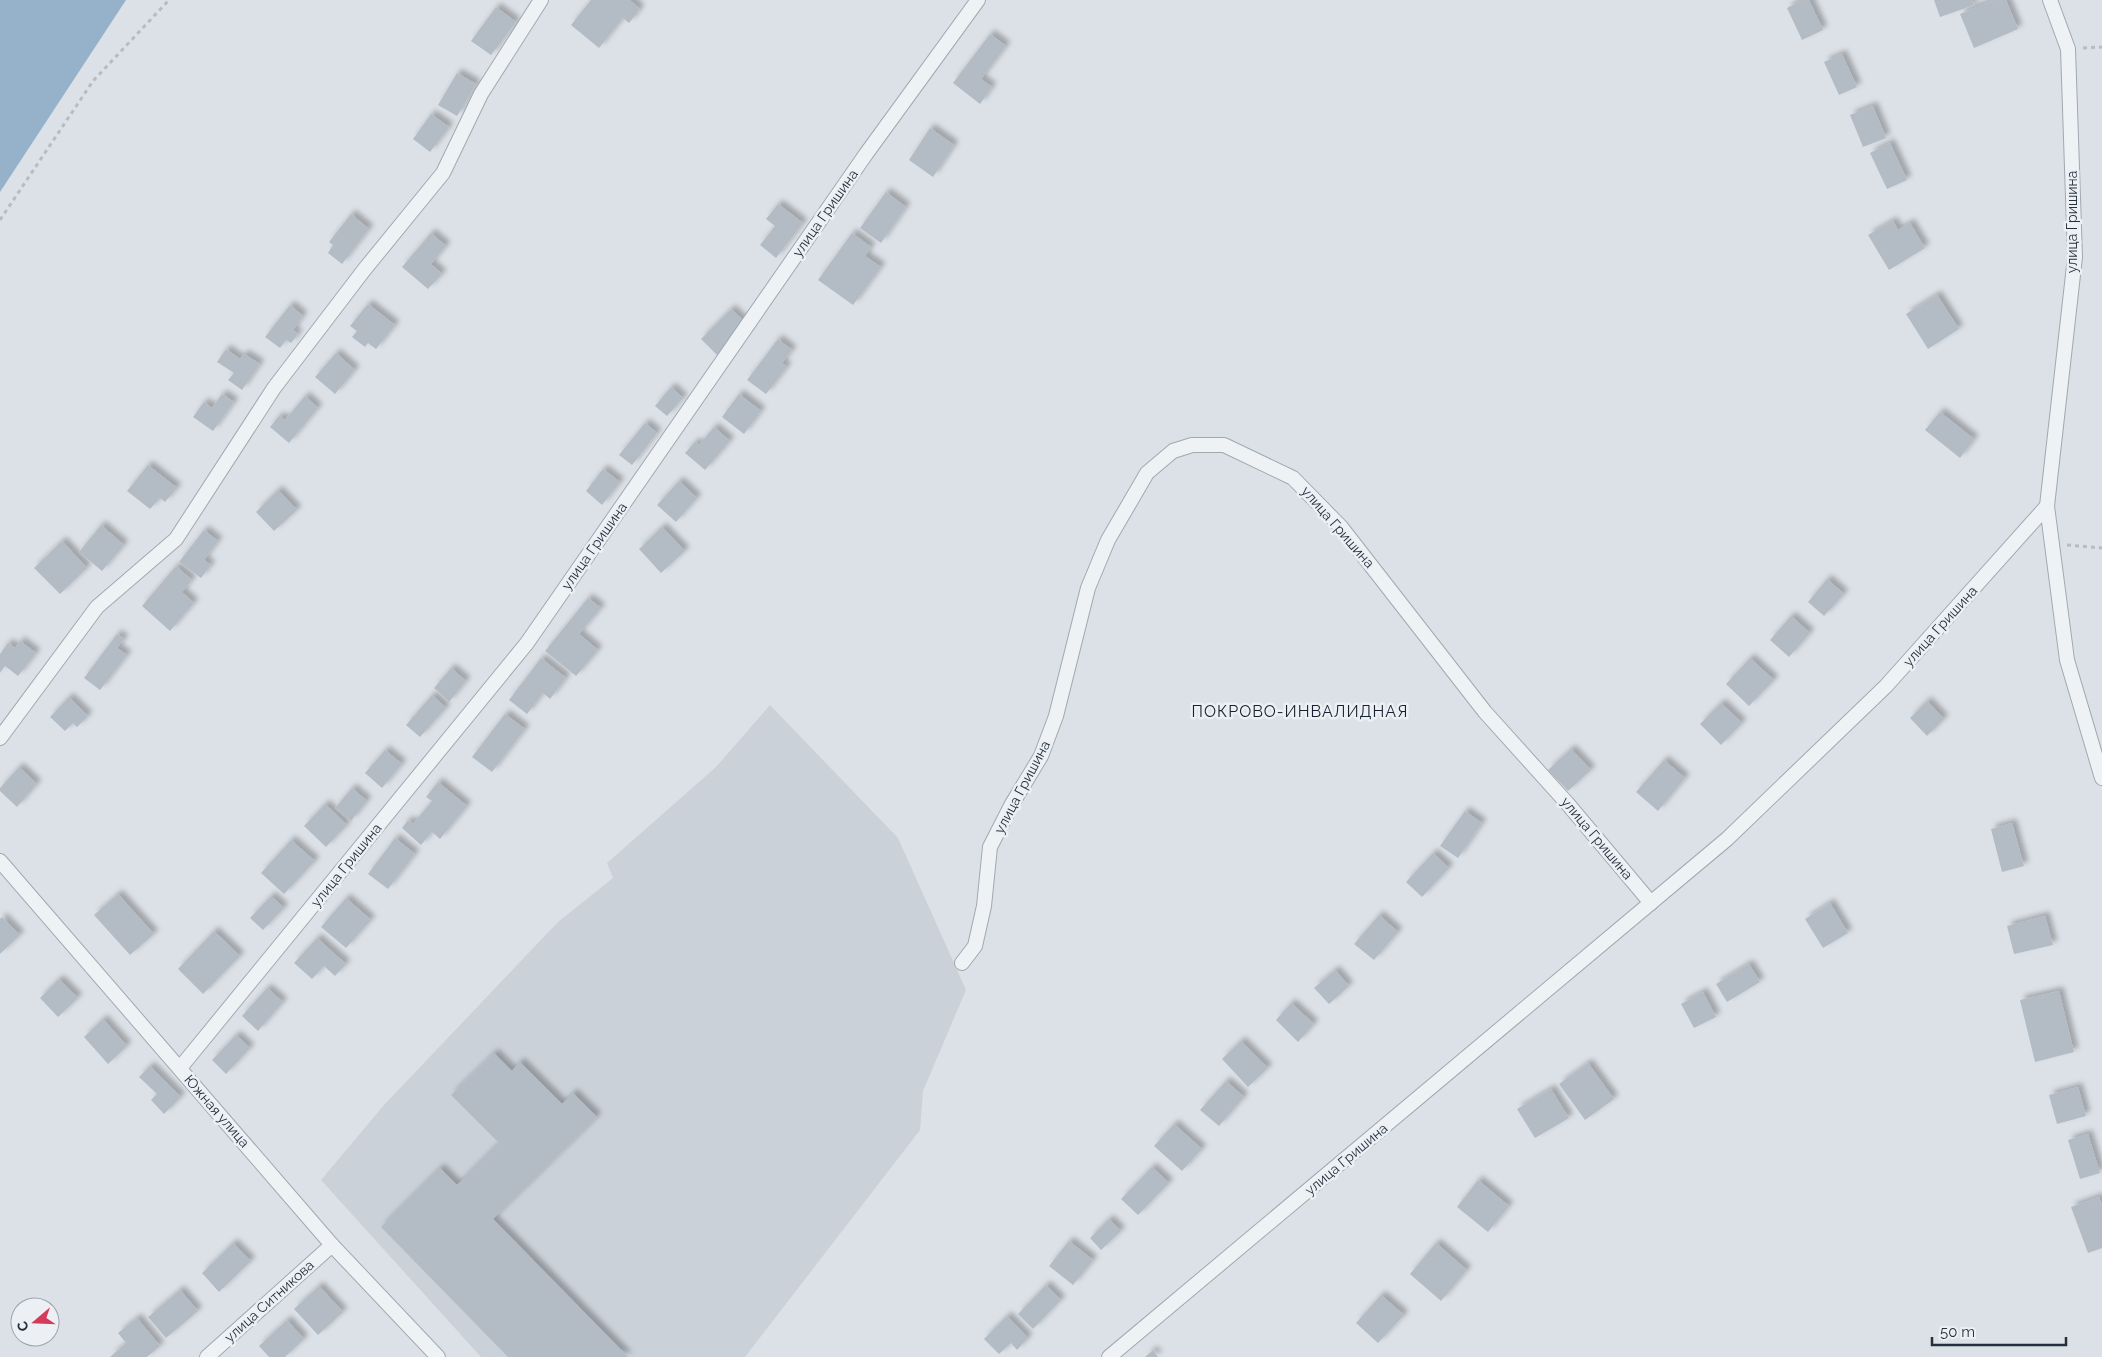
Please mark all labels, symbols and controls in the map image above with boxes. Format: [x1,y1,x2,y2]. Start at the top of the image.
street label: улица Гришина [789,166,861,260]
street label: улица Гришина [2064,171,2080,273]
street label: улица Гришина [1298,483,1378,571]
street label: улица Гришина [558,499,630,593]
street label: улица Гришина [1900,583,1980,669]
district label: ПОКРОВО-ИНВАЛИДНАЯ [1192,702,1408,721]
street label: улица Гришина [991,738,1053,836]
street label: улица Гришина [1558,794,1636,882]
street label: улица Гришина [307,820,385,910]
street label: Южная улица [181,1072,253,1150]
street label: улица Гришина [1302,1120,1390,1198]
street label: улица Ситникова [221,1257,317,1345]
north arrow [10,1297,60,1347]
scale bar [1932,1314,2066,1346]
text: С [13,1319,32,1333]
text: 50 m [1940,1323,1975,1341]

